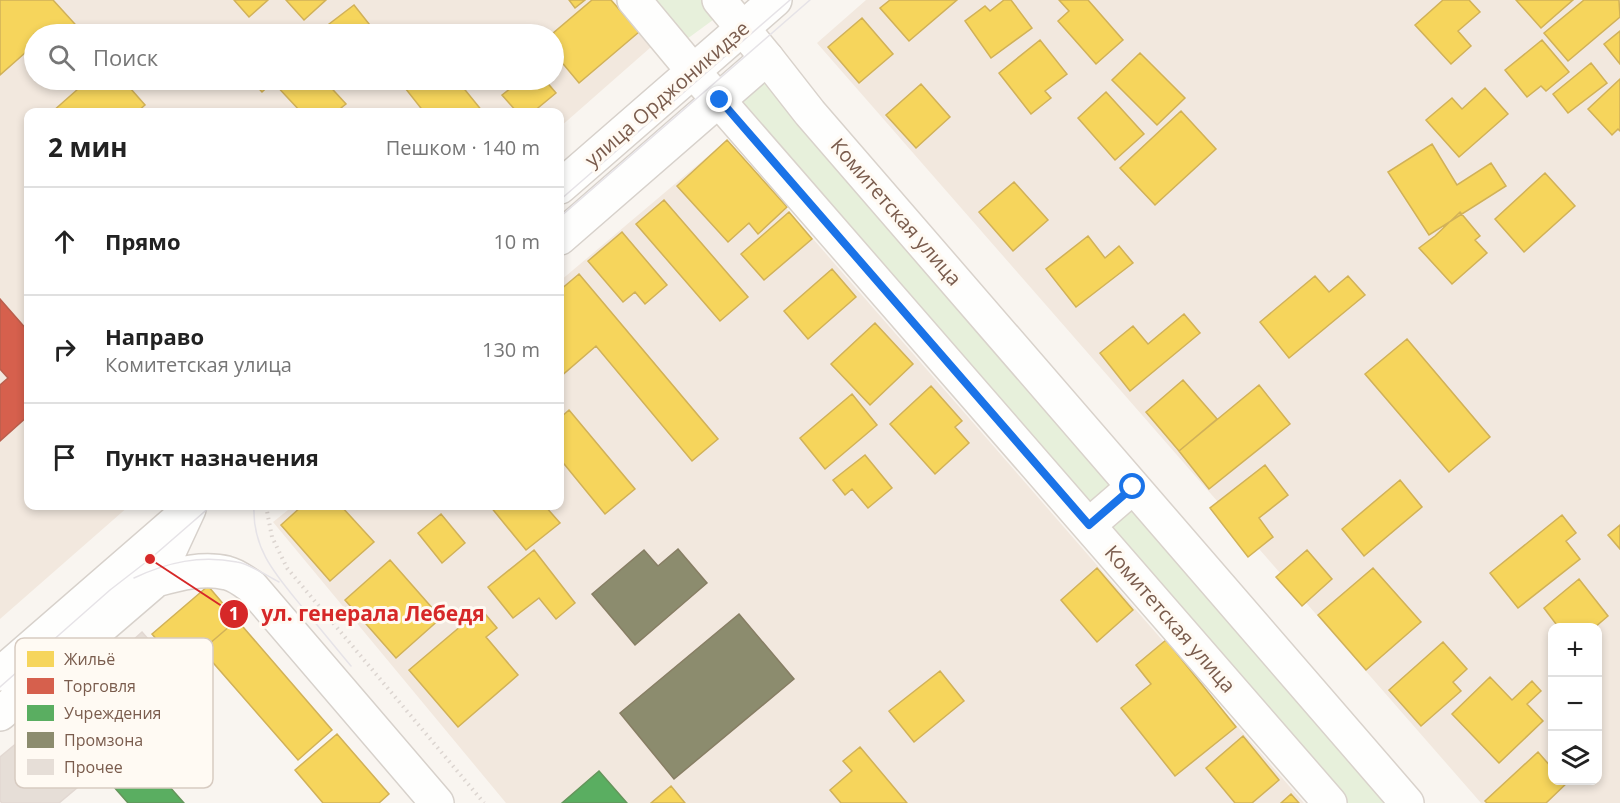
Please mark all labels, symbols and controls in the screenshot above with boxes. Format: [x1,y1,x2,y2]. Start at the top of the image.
street label: улица Орджоникидзе [579,15,755,173]
search box [24,24,564,90]
icon: search [45,41,78,74]
text: Поиск [93,42,158,72]
route end [706,86,732,112]
text: 2 мин [48,129,128,165]
street label: Комитетская улица [825,132,968,291]
text: Пешком · 140 m [386,134,540,161]
icon: ahead [48,225,81,258]
text: Прямо [105,226,181,256]
text: 10 m [493,228,540,255]
text: Направо [105,321,204,351]
icon: right [48,333,81,366]
text: 130 m [482,336,540,363]
text: Комитетская улица [105,351,292,378]
icon: arrive [48,441,81,474]
text: Пункт назначения [105,442,319,472]
route start [1119,473,1145,499]
street label: Комитетская улица [1099,539,1242,698]
callout: ул. генерала Лебедя [219,594,497,633]
text: ул. генерала Лебедя [261,599,485,627]
text: 1 [229,601,239,625]
map controls [1548,623,1602,785]
button: + [1548,623,1602,677]
legend [15,638,213,788]
text: Жильё [64,648,115,670]
text: Торговля [64,675,136,697]
button: − [1548,677,1602,731]
text: Учреждения [64,702,161,724]
text: Промзона [64,729,143,751]
button: layers [1548,731,1602,785]
text: Прочее [64,756,123,778]

